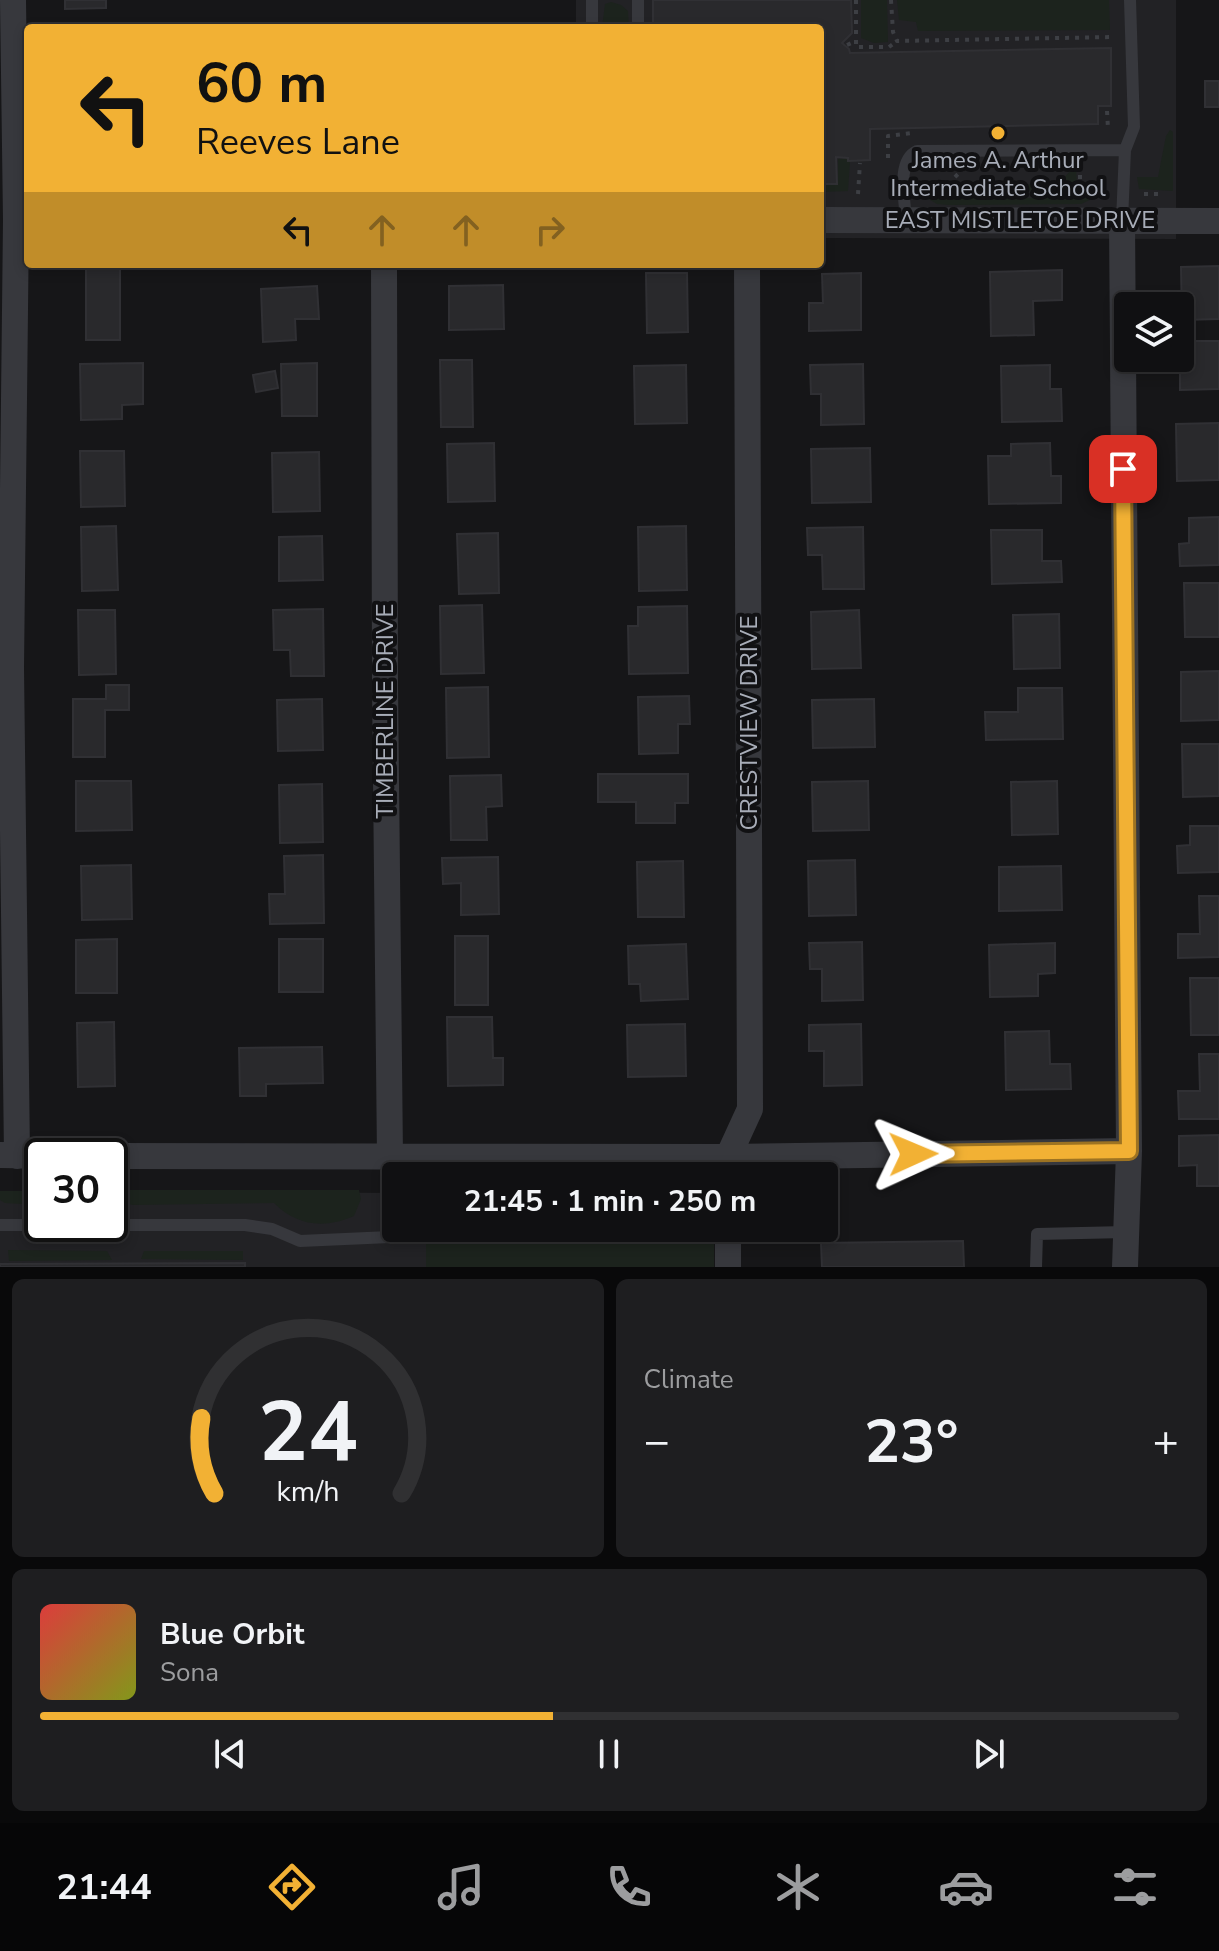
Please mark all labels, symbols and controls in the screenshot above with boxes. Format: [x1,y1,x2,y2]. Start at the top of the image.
text: 60 m [196,45,327,122]
icon: left [64,56,168,160]
text: Reeves Lane [196,118,400,167]
marker: James A. Arthur Intermediate School [989,124,1007,142]
place label: James A. Arthur Intermediate School [890,144,1106,204]
street label: EAST MISTLETOE DRIVE [885,204,1155,236]
icon: left [276,208,320,252]
icon: ahead [360,208,404,252]
icon: ahead [444,208,488,252]
icon: right [528,208,572,252]
map controls [1114,292,1194,372]
button: layers [1114,292,1194,372]
pin [1089,435,1157,503]
icon: arrive [1101,447,1145,491]
street label: TIMBERLINE DRIVE [369,603,401,819]
street label: CRESTVIEW DRIVE [733,616,765,830]
position arrow [871,1112,955,1196]
speed limit sign: 30 [24,1138,128,1242]
text: 21:45 · 1 min · 250 m [464,1181,756,1222]
text: Climate [644,1362,734,1397]
text: 24 [258,1376,358,1489]
text: 23° [864,1401,959,1483]
text: − [644,1412,670,1472]
text: + [1153,1412,1179,1472]
text: km/h [276,1472,339,1511]
text: Blue Orbit [160,1614,304,1655]
text: Sona [160,1655,219,1690]
icon: previous [208,1732,252,1776]
icon: pause [587,1732,631,1776]
icon: next [967,1732,1011,1776]
icon: directions [264,1859,320,1915]
icon: music [433,1859,489,1915]
icon: phone [601,1859,657,1915]
icon: climate [770,1859,826,1915]
icon: car [938,1859,994,1915]
icon: filters [1107,1859,1163,1915]
text: 21:44 [56,1863,152,1912]

